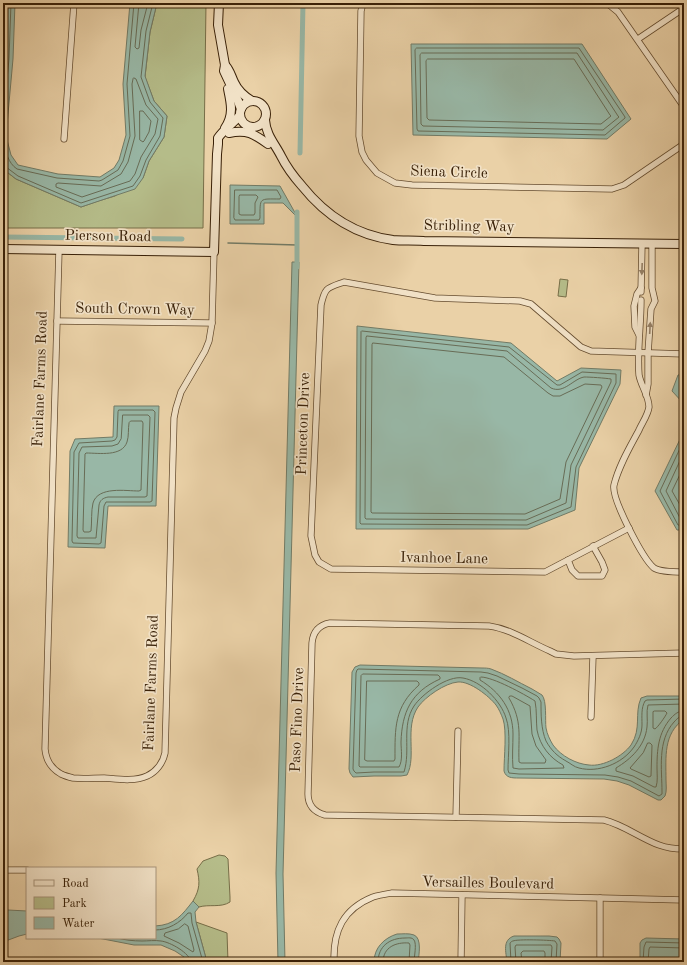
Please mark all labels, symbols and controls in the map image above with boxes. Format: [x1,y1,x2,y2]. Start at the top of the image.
street label: Siena Circle [410,164,488,182]
street label: Stribling Way [423,219,515,235]
street label: Pierson Road [64,229,152,245]
one-way arrow [639,263,645,276]
street label: South Crown Way [75,301,195,319]
street label: Fairlane Farms Road [31,310,51,447]
one-way arrow [646,322,653,334]
street label: Princeton Drive [295,372,313,476]
street label: Ivanhoe Lane [400,551,488,567]
street label: Fairlane Farms Road [142,614,162,751]
street label: Paso Fino Drive [289,667,307,773]
legend [26,867,156,939]
street label: Versailles Boulevard [422,875,555,893]
text: Road [62,878,89,890]
text: Park [62,898,87,910]
text: Water [62,918,95,930]

